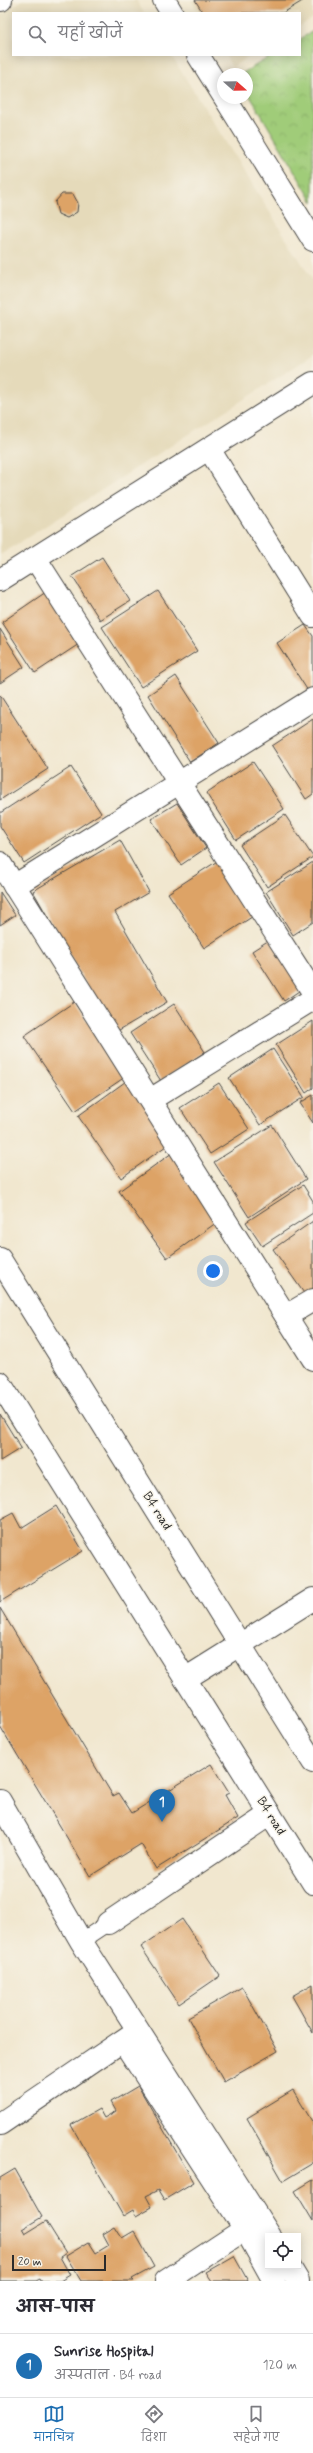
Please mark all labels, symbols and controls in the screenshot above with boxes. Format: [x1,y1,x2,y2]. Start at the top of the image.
search box [12,12,301,56]
icon: search [26,23,48,45]
text: यहाँ खोजें [58,24,123,44]
north arrow [217,68,253,104]
your location [203,1261,223,1281]
street label: B4 road [139,1489,175,1533]
pin: 1 [149,1789,175,1822]
street label: B4 road [253,1794,289,1838]
map controls [265,2233,301,2269]
button: locate [265,2233,301,2269]
scale bar [12,2253,106,2272]
text: 20 m [18,2255,41,2269]
text: आस-पास [16,2296,94,2318]
text: Sunrise Hospital [54,2342,154,2362]
text: 1 [26,2357,32,2374]
text: 120 m [263,2357,297,2374]
text: अस्पताल · B4 road [54,2367,162,2384]
tab: मानचित्र [34,2403,74,2449]
tab: दिशा [141,2403,166,2449]
tab: सहेजे गए [234,2403,279,2449]

